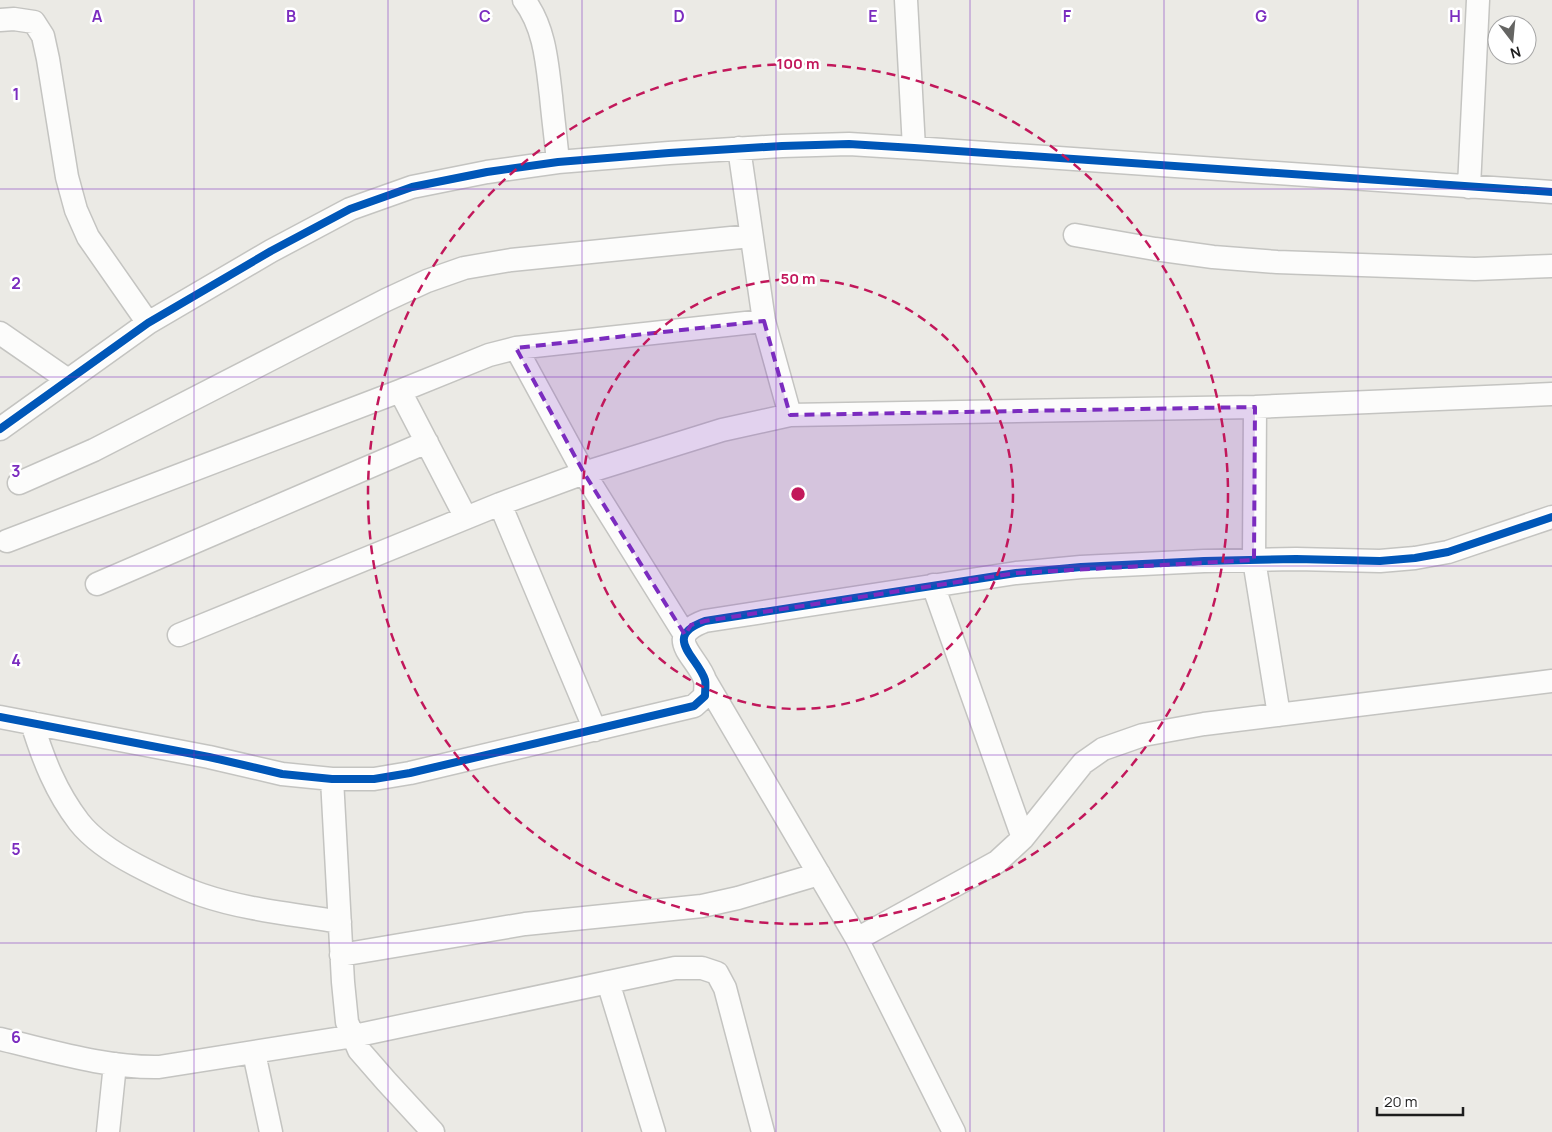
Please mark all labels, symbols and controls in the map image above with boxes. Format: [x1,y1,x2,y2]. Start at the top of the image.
text: A [92,5,103,27]
text: B [286,5,296,27]
text: C [479,5,491,27]
text: D [673,5,685,27]
text: E [868,5,878,27]
text: F [1063,5,1072,27]
text: G [1255,5,1267,27]
text: H [1449,5,1461,27]
north arrow [1487,15,1537,65]
text: N [1508,42,1523,63]
text: 100 m [777,53,819,74]
text: 1 [12,83,20,105]
text: 50 m [780,268,816,289]
text: 2 [11,272,21,294]
text: 3 [11,460,21,482]
centre of rings [789,485,807,503]
text: 4 [11,649,21,671]
text: 5 [11,838,21,860]
text: 6 [11,1026,21,1048]
scale bar [1377,1084,1463,1116]
text: 20 m [1384,1091,1417,1112]

